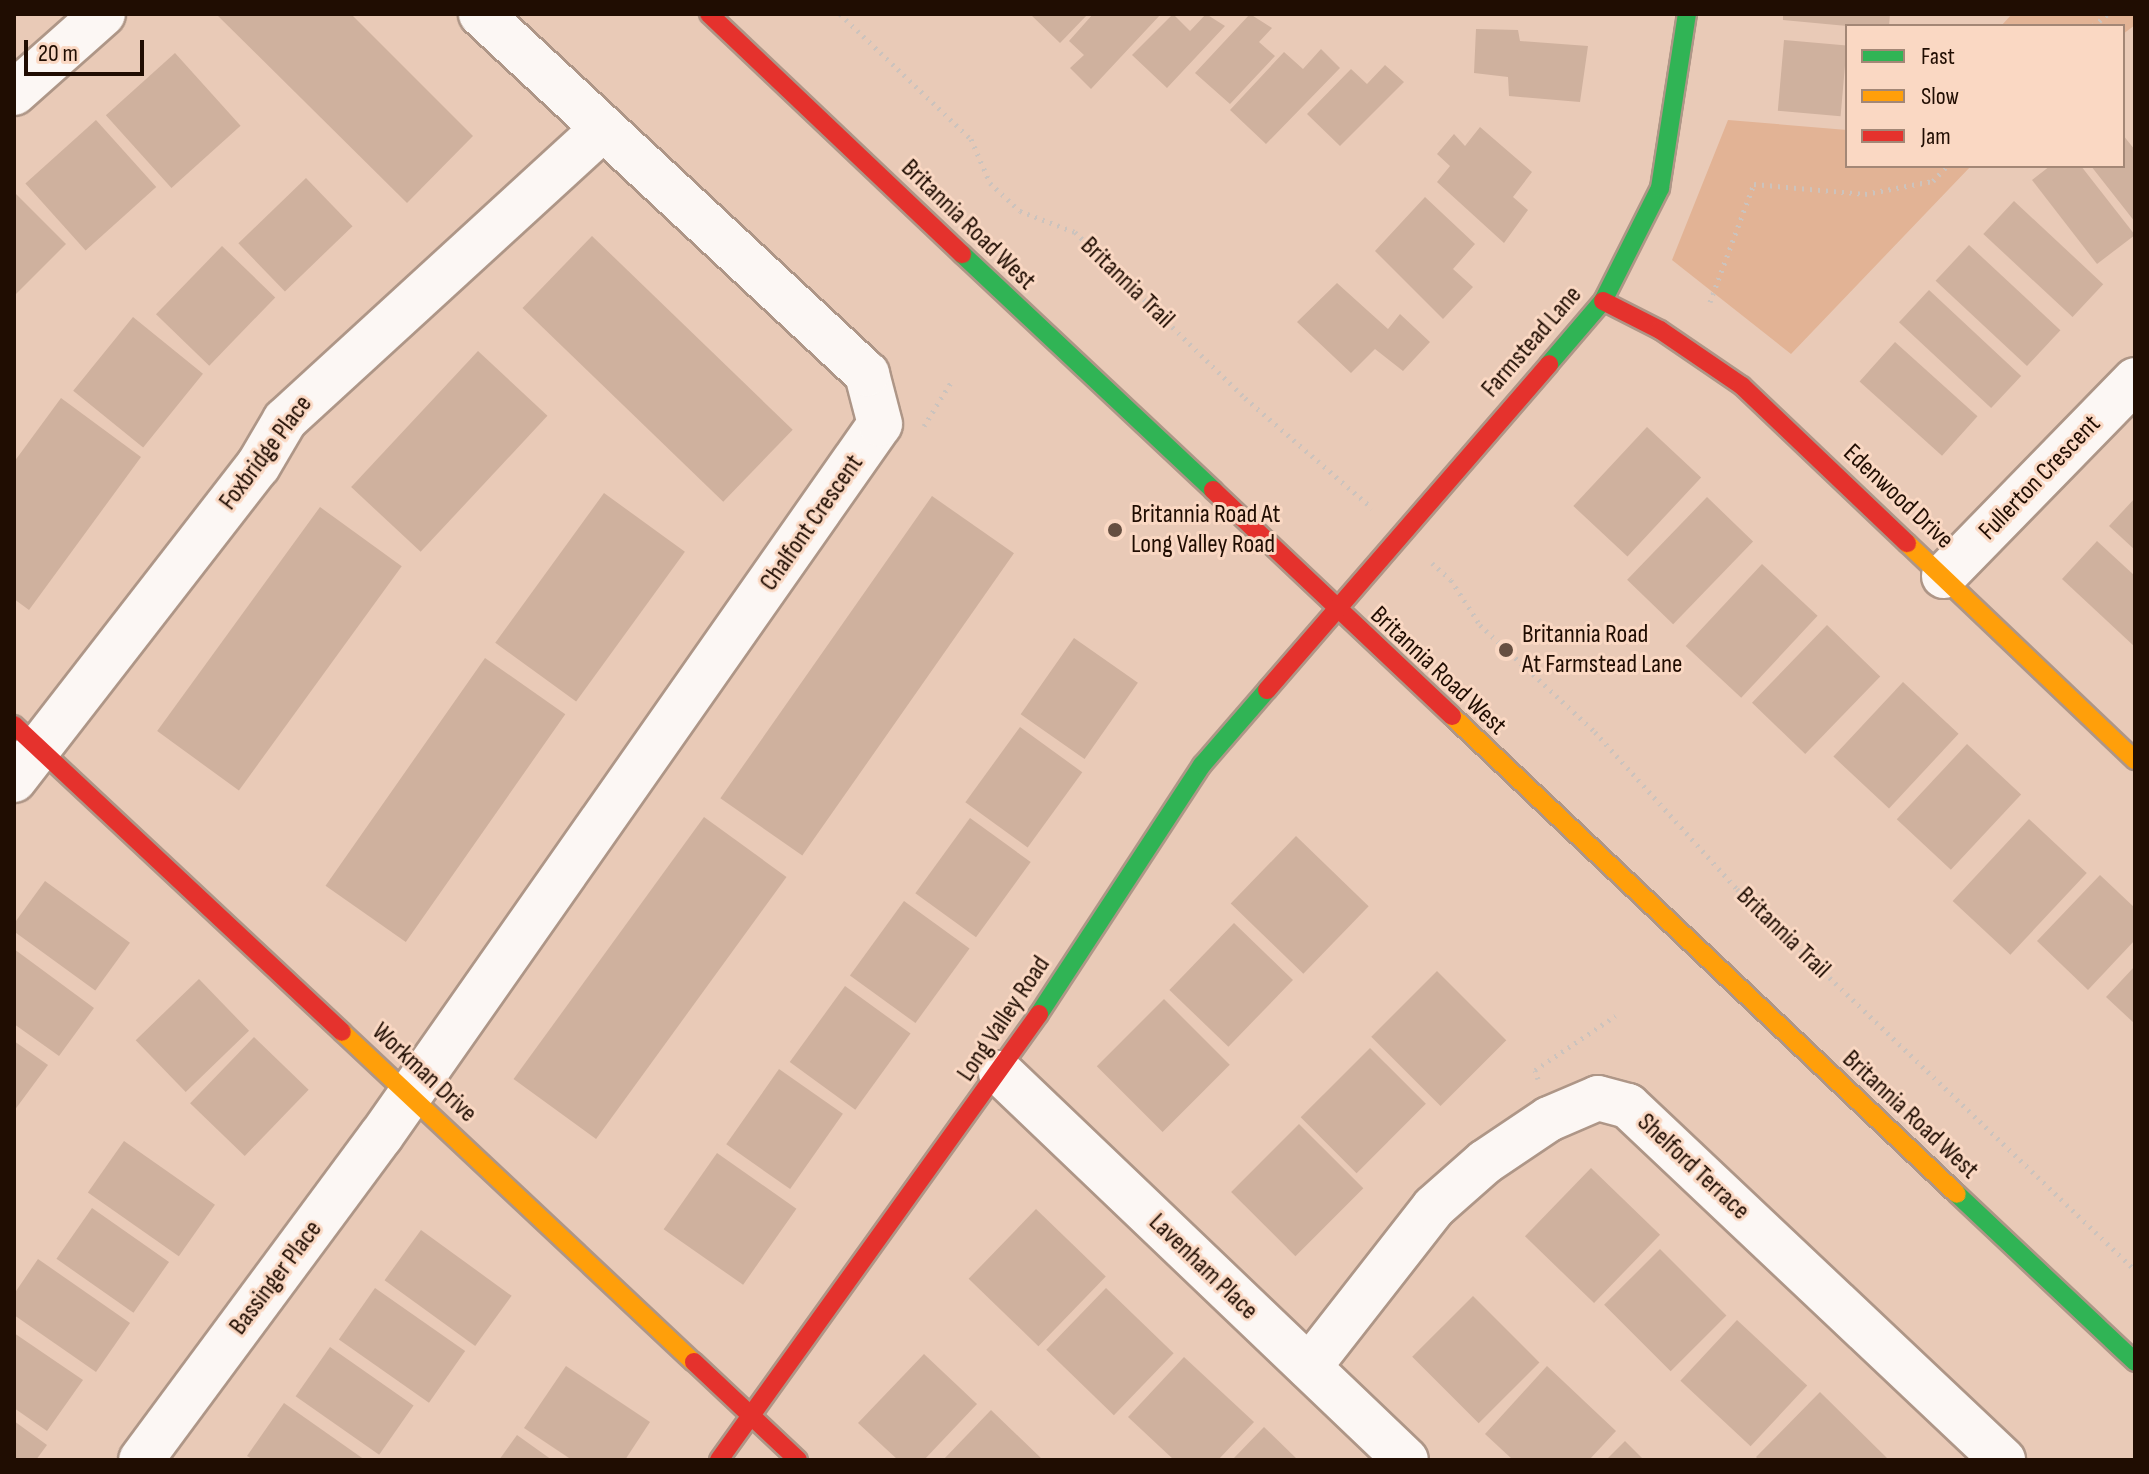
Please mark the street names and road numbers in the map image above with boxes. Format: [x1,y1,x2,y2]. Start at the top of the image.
street label: Britannia Road West [894,153,1042,297]
street label: Britannia Trail [1074,231,1180,335]
street label: Farmstead Lane [1475,280,1589,404]
street label: Foxbridge Place [213,390,319,516]
street label: Fullerton Crescent [1973,409,2107,547]
street label: Edenwood Drive [1836,438,1960,556]
street label: Chalfont Crescent [754,449,870,597]
street label: Britannia Road West [1364,600,1512,742]
street label: Britannia Trail [1730,881,1836,985]
street label: Long Valley Road [951,951,1057,1087]
street label: Workman Drive [365,1017,483,1129]
street label: Britannia Road West [1836,1044,1984,1186]
street label: Shelford Terrace [1630,1107,1756,1227]
street label: Lavenham Place [1142,1207,1264,1327]
street label: Bassinger Place [223,1215,329,1341]

